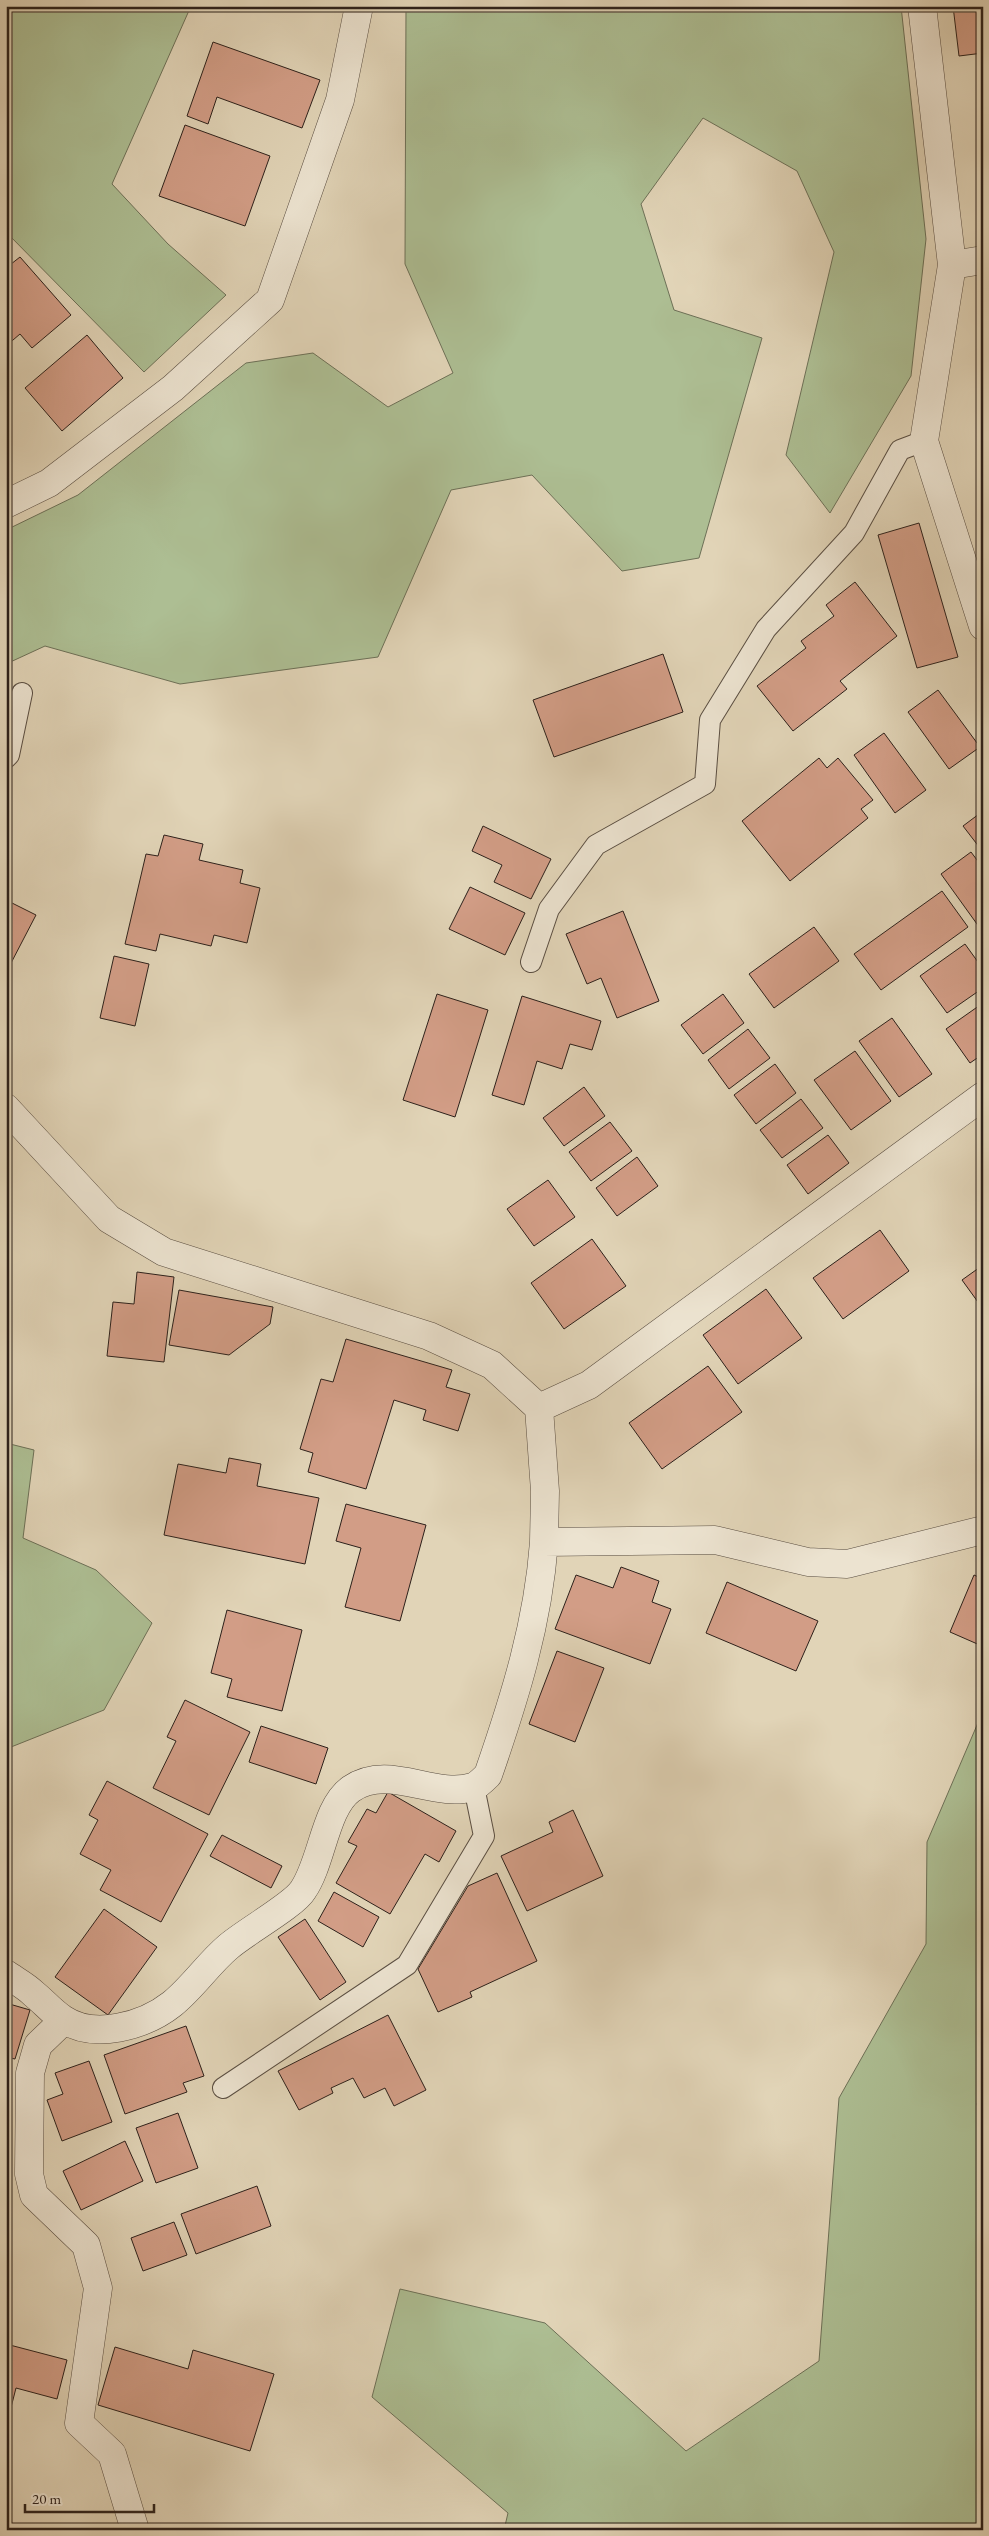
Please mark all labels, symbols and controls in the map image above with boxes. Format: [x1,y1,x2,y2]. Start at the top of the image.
scale bar [25,2481,154,2513]
text: 20 m [32,2489,61,2508]

